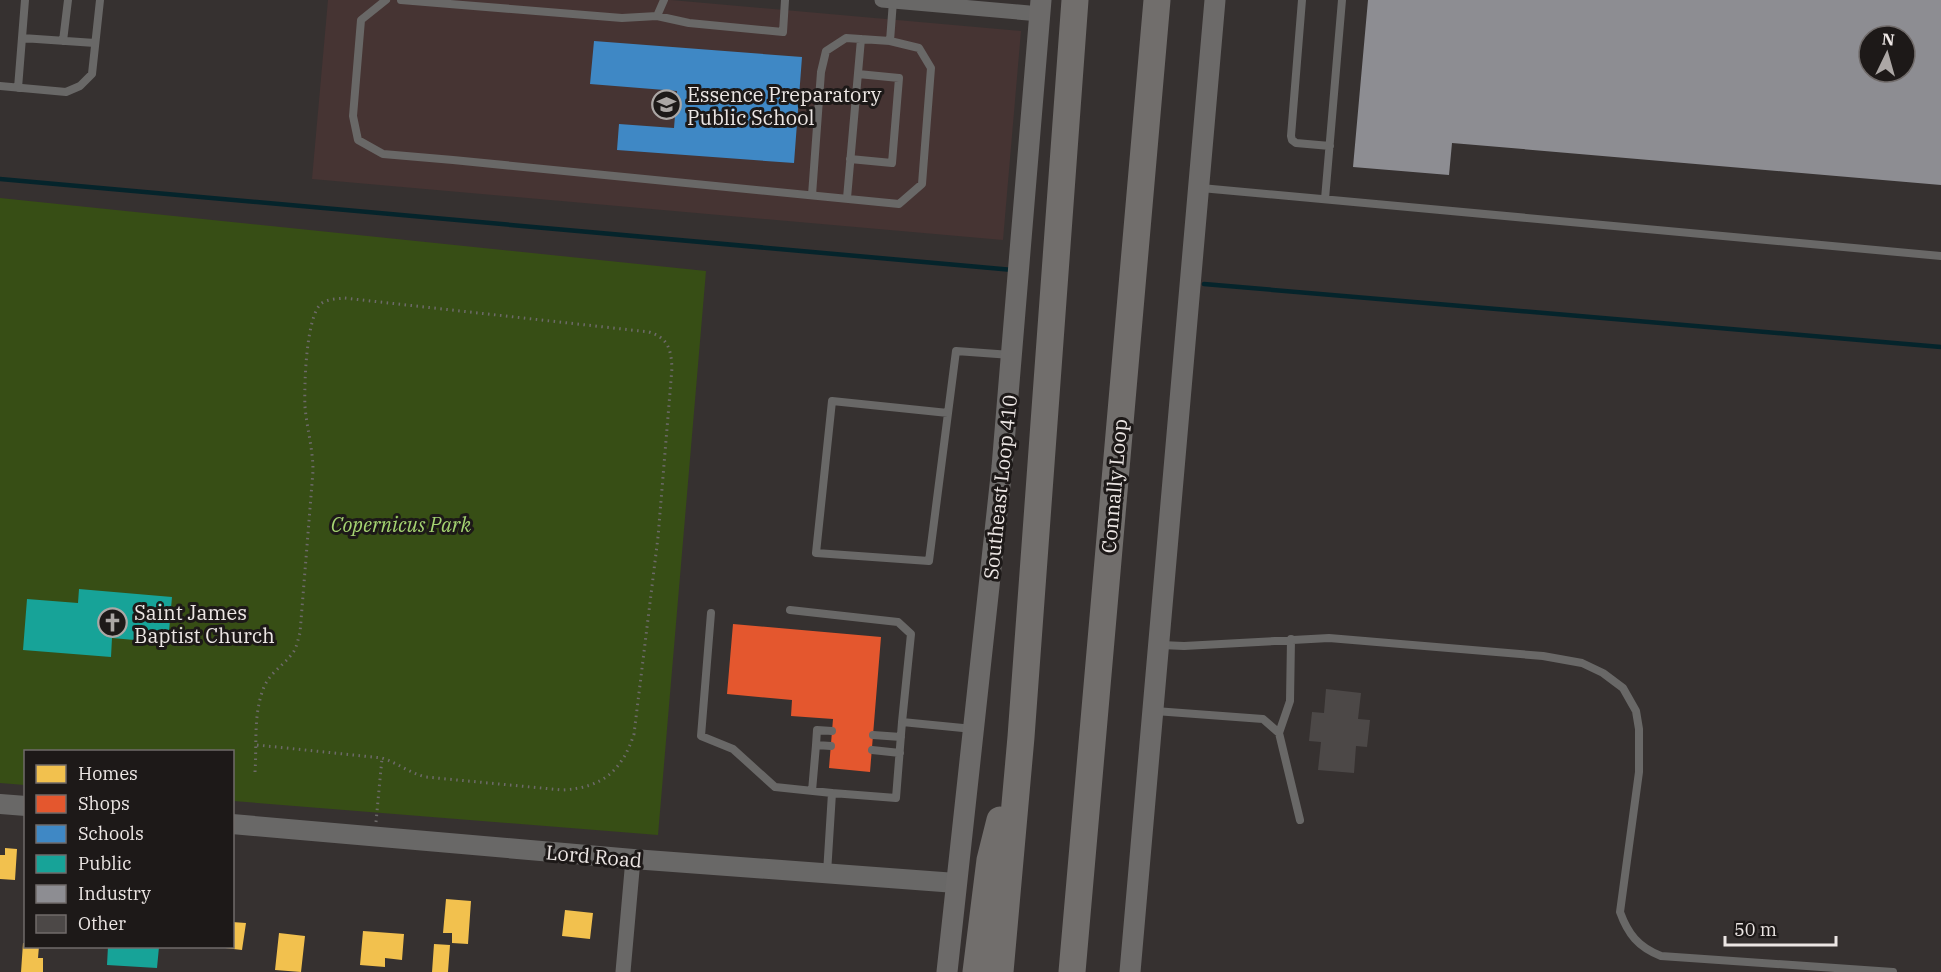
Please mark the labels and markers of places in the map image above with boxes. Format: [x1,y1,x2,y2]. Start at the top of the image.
place label: Essence Preparatory Public School [687,81,882,131]
school or university icon: Essence Preparatory Public School [650,89,682,121]
place label: Saint James Baptist Church [134,599,275,649]
church icon: Saint James Baptist Church [97,607,129,639]

